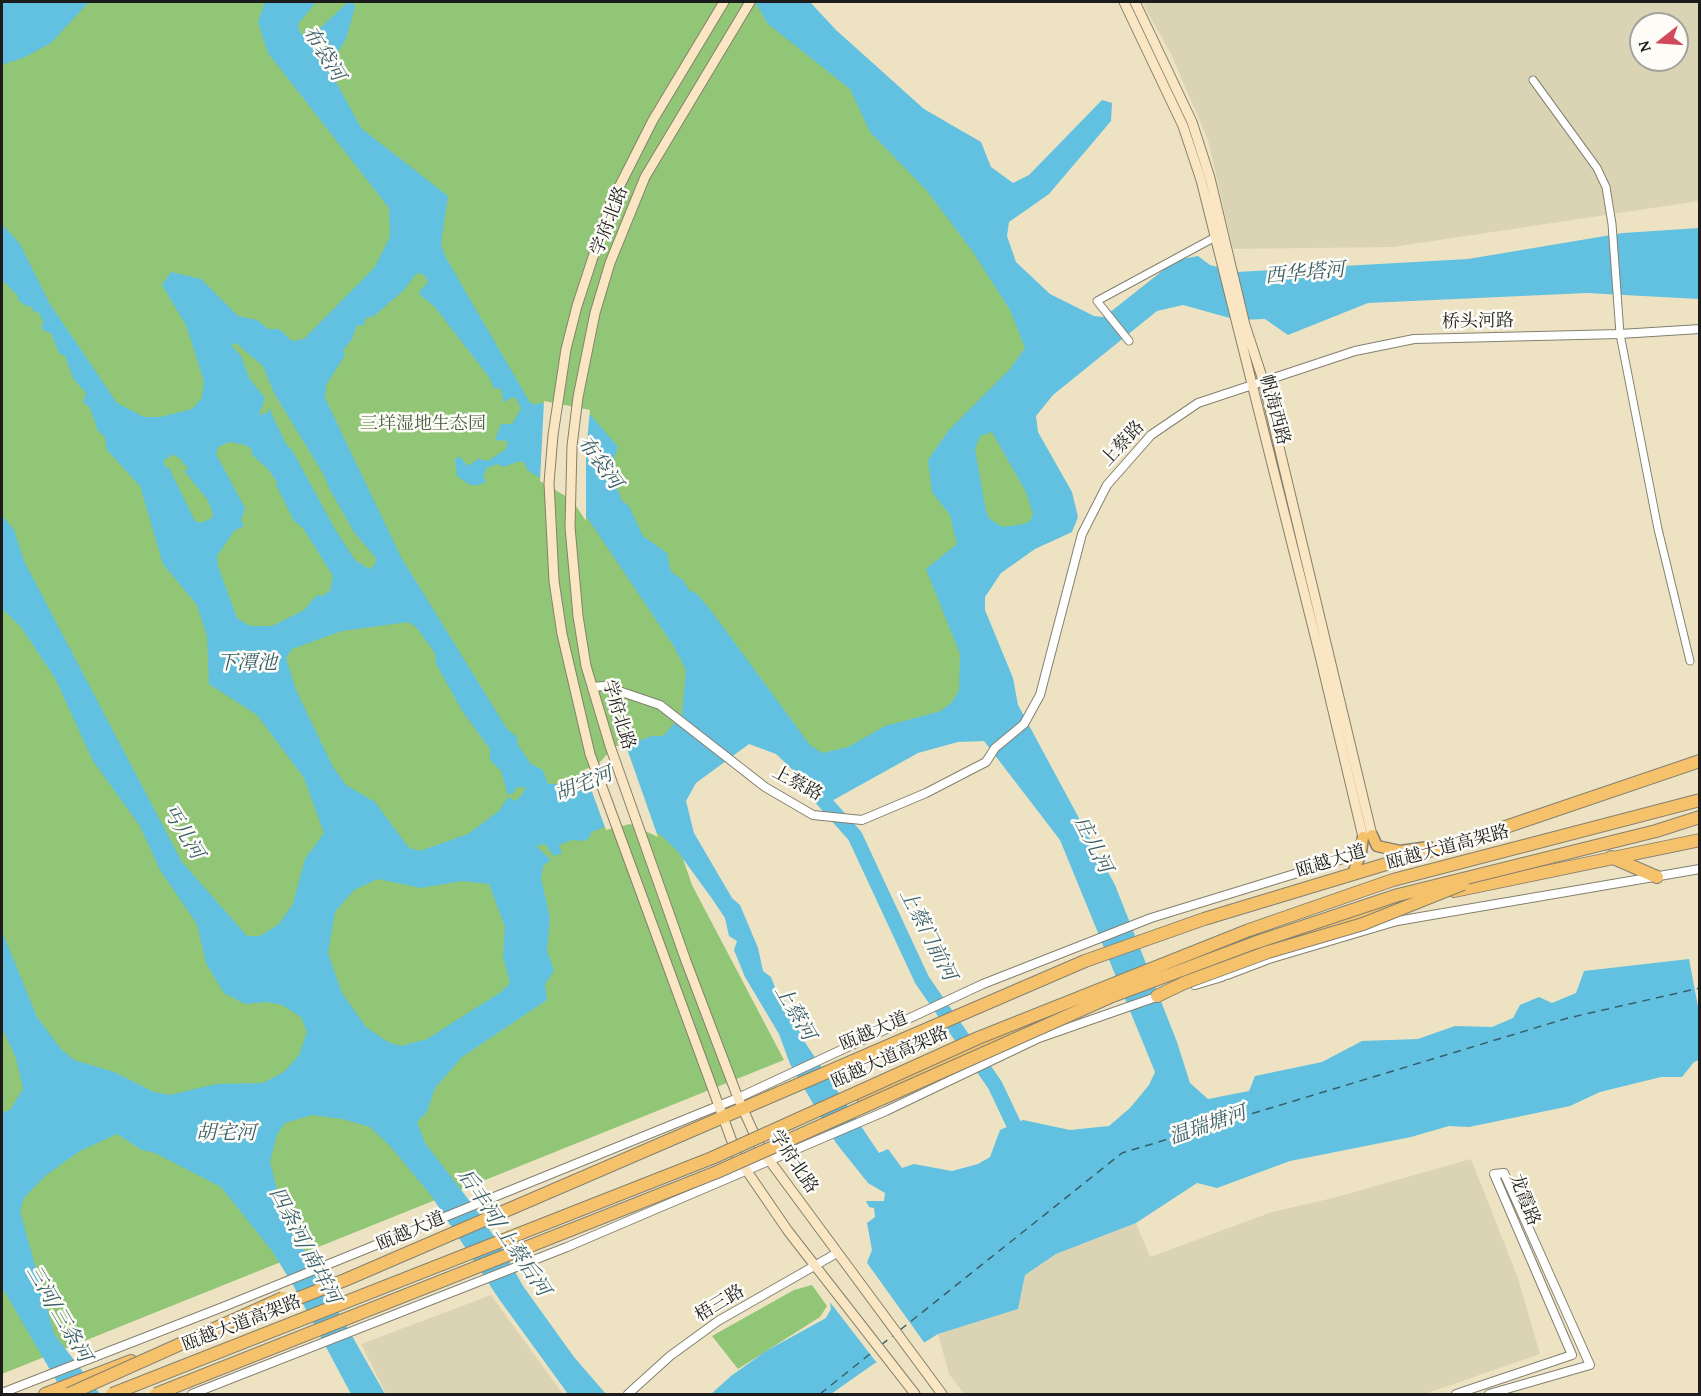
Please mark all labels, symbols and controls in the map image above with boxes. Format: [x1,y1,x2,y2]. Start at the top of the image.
north arrow [1629,12,1689,72]
water label: 布袋河 [297,22,349,86]
text: N [1631,38,1657,55]
street label: 学府北路 [587,184,633,258]
water label: 西华塔河 [1264,259,1346,289]
street label: 桥头河路 [1442,311,1514,333]
street label: 帆海西路 [1254,372,1294,448]
park label: 三垟湿地生态园 [360,413,486,435]
street label: 上蔡路 [1097,417,1149,471]
water label: 布袋河 [572,432,626,494]
water label: 下潭池 [217,652,277,676]
street label: 学府北路 [597,677,639,753]
street label: 上蔡路 [768,762,826,806]
water label: 胡宅河 [552,763,616,807]
water label: 丐儿河 [156,800,208,864]
water label: 庄儿河 [1068,813,1116,877]
street label: 瓯越大道高架路 [1384,821,1512,875]
street label: 瓯越大道 [1293,841,1369,883]
water label: 上蔡门前河 [894,885,960,985]
water label: 上蔡河 [769,981,819,1045]
street label: 瓯越大道 [837,1008,911,1056]
street label: 瓯越大道高架路 [828,1023,952,1093]
water label: 温瑞塘河 [1166,1102,1250,1150]
water label: 胡宅河 [196,1122,256,1146]
street label: 学府北路 [764,1126,822,1198]
water label: 后丰河/上蔡后河 [452,1165,554,1301]
street label: 龙霞路 [1504,1171,1544,1229]
water label: 四条河/南垟河 [263,1184,345,1308]
street label: 瓯越大道 [374,1208,448,1256]
water label: 三河/三条河 [21,1261,95,1367]
street label: 梧三路 [691,1281,749,1327]
street label: 瓯越大道高架路 [179,1291,305,1357]

